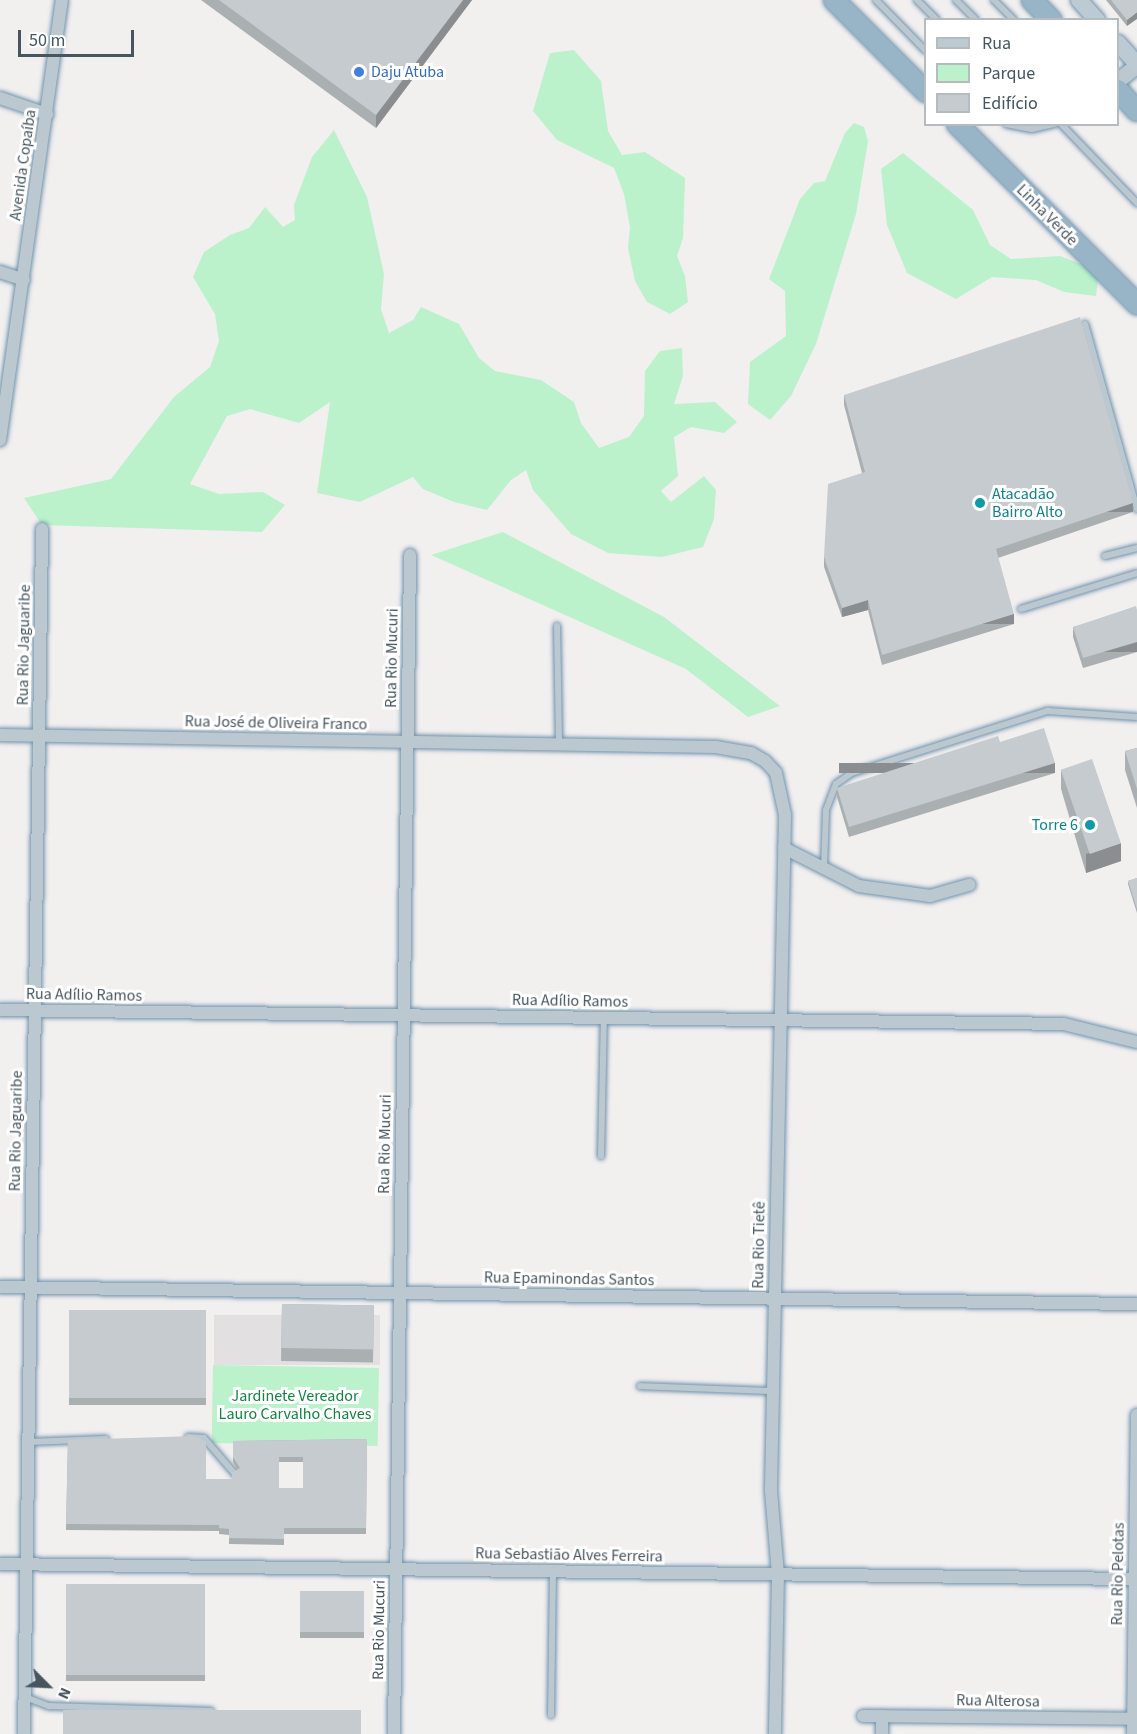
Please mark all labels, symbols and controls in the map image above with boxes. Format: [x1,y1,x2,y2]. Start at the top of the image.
scale bar [21,18,136,56]
legend [924,18,1119,126]
text: 50 m [29,28,65,53]
text: Rua [982,31,1011,56]
text: Parque [982,61,1035,86]
place label: Daju Atuba [371,62,444,82]
marker: Daju Atuba [352,65,366,79]
text: Edifício [982,91,1038,116]
street label: Avenida Copaíba [6,108,40,222]
street label: Linha Verde [1012,180,1082,250]
place label: Atacadão Bairro Alto [992,484,1063,522]
marker: Atacadão Bairro Alto [973,496,987,510]
street label: Rua Rio Jaguaribe [13,584,35,706]
street label: Rua Rio Mucuri [382,608,402,708]
street label: Rua José de Oliveira Franco [184,712,368,734]
place label: Torre 6 [1032,815,1078,835]
marker: Torre 6 [1083,818,1097,832]
street label: Rua Adílio Ramos [26,984,142,1006]
street label: Rua Adílio Ramos [512,990,628,1012]
street label: Rua Rio Jaguaribe [5,1070,27,1192]
street label: Rua Rio Mucuri [375,1094,395,1194]
street label: Rua Rio Tietê [749,1201,769,1289]
street label: Rua Epaminondas Santos [484,1268,654,1290]
park label: Jardinete Vereador Lauro Carvalho Chaves [219,1386,371,1424]
street label: Rua Rio Pelotas [1108,1522,1128,1626]
street label: Rua Sebastião Alves Ferreira [475,1544,663,1566]
street label: Rua Rio Mucuri [369,1580,389,1680]
north arrow [18,1656,78,1716]
text: N [52,1684,77,1703]
street label: Rua Alterosa [956,1691,1040,1711]

